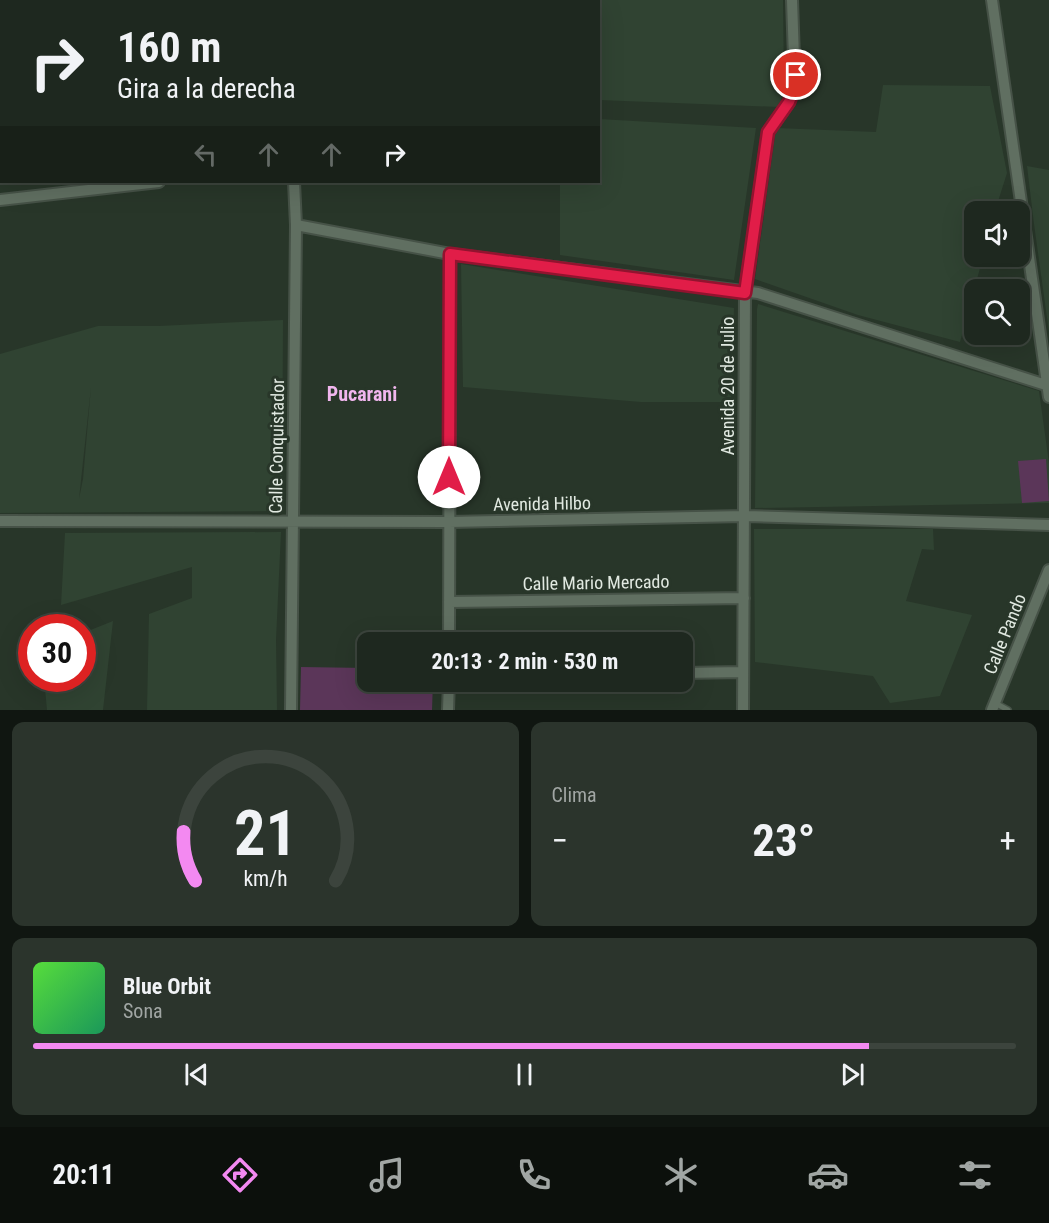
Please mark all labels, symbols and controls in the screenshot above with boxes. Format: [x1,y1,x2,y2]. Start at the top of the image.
text: 160 m [117,23,222,72]
icon: right [18,24,96,102]
pin [770,49,821,100]
icon: arrive [779,58,812,91]
text: Gira a la derecha [117,73,296,105]
icon: left [189,138,222,171]
icon: ahead [252,138,285,171]
icon: ahead [315,138,348,171]
icon: right [378,138,411,171]
map controls [964,201,1030,345]
button: sound [964,201,1030,267]
button: search [964,279,1030,345]
street label: Avenida 20 de Julio [717,317,738,455]
street label: Calle Conquistador [265,378,288,514]
district label: Pucarani [327,382,397,406]
position arrow [417,445,481,509]
street label: Avenida Hilbo [493,492,591,515]
street label: Calle Mario Mercado [522,571,670,594]
street label: Calle Pando [979,591,1030,677]
speed limit sign: 30 [18,614,96,692]
text: 20:13 · 2 min · 530 m [432,649,618,674]
text: Clima [552,783,597,807]
text: 21 [234,797,297,870]
text: 23° [752,814,815,867]
text: − [552,821,568,860]
text: + [1000,821,1016,860]
text: km/h [243,866,287,891]
text: Blue Orbit [123,974,211,999]
text: Sona [123,999,163,1023]
icon: previous [180,1058,213,1091]
icon: pause [508,1058,541,1091]
icon: next [836,1058,869,1091]
icon: directions [219,1154,261,1196]
icon: music [366,1154,408,1196]
icon: phone [513,1154,555,1196]
icon: climate [660,1154,702,1196]
icon: car [807,1154,849,1196]
icon: filters [954,1154,996,1196]
text: 20:11 [53,1159,114,1191]

